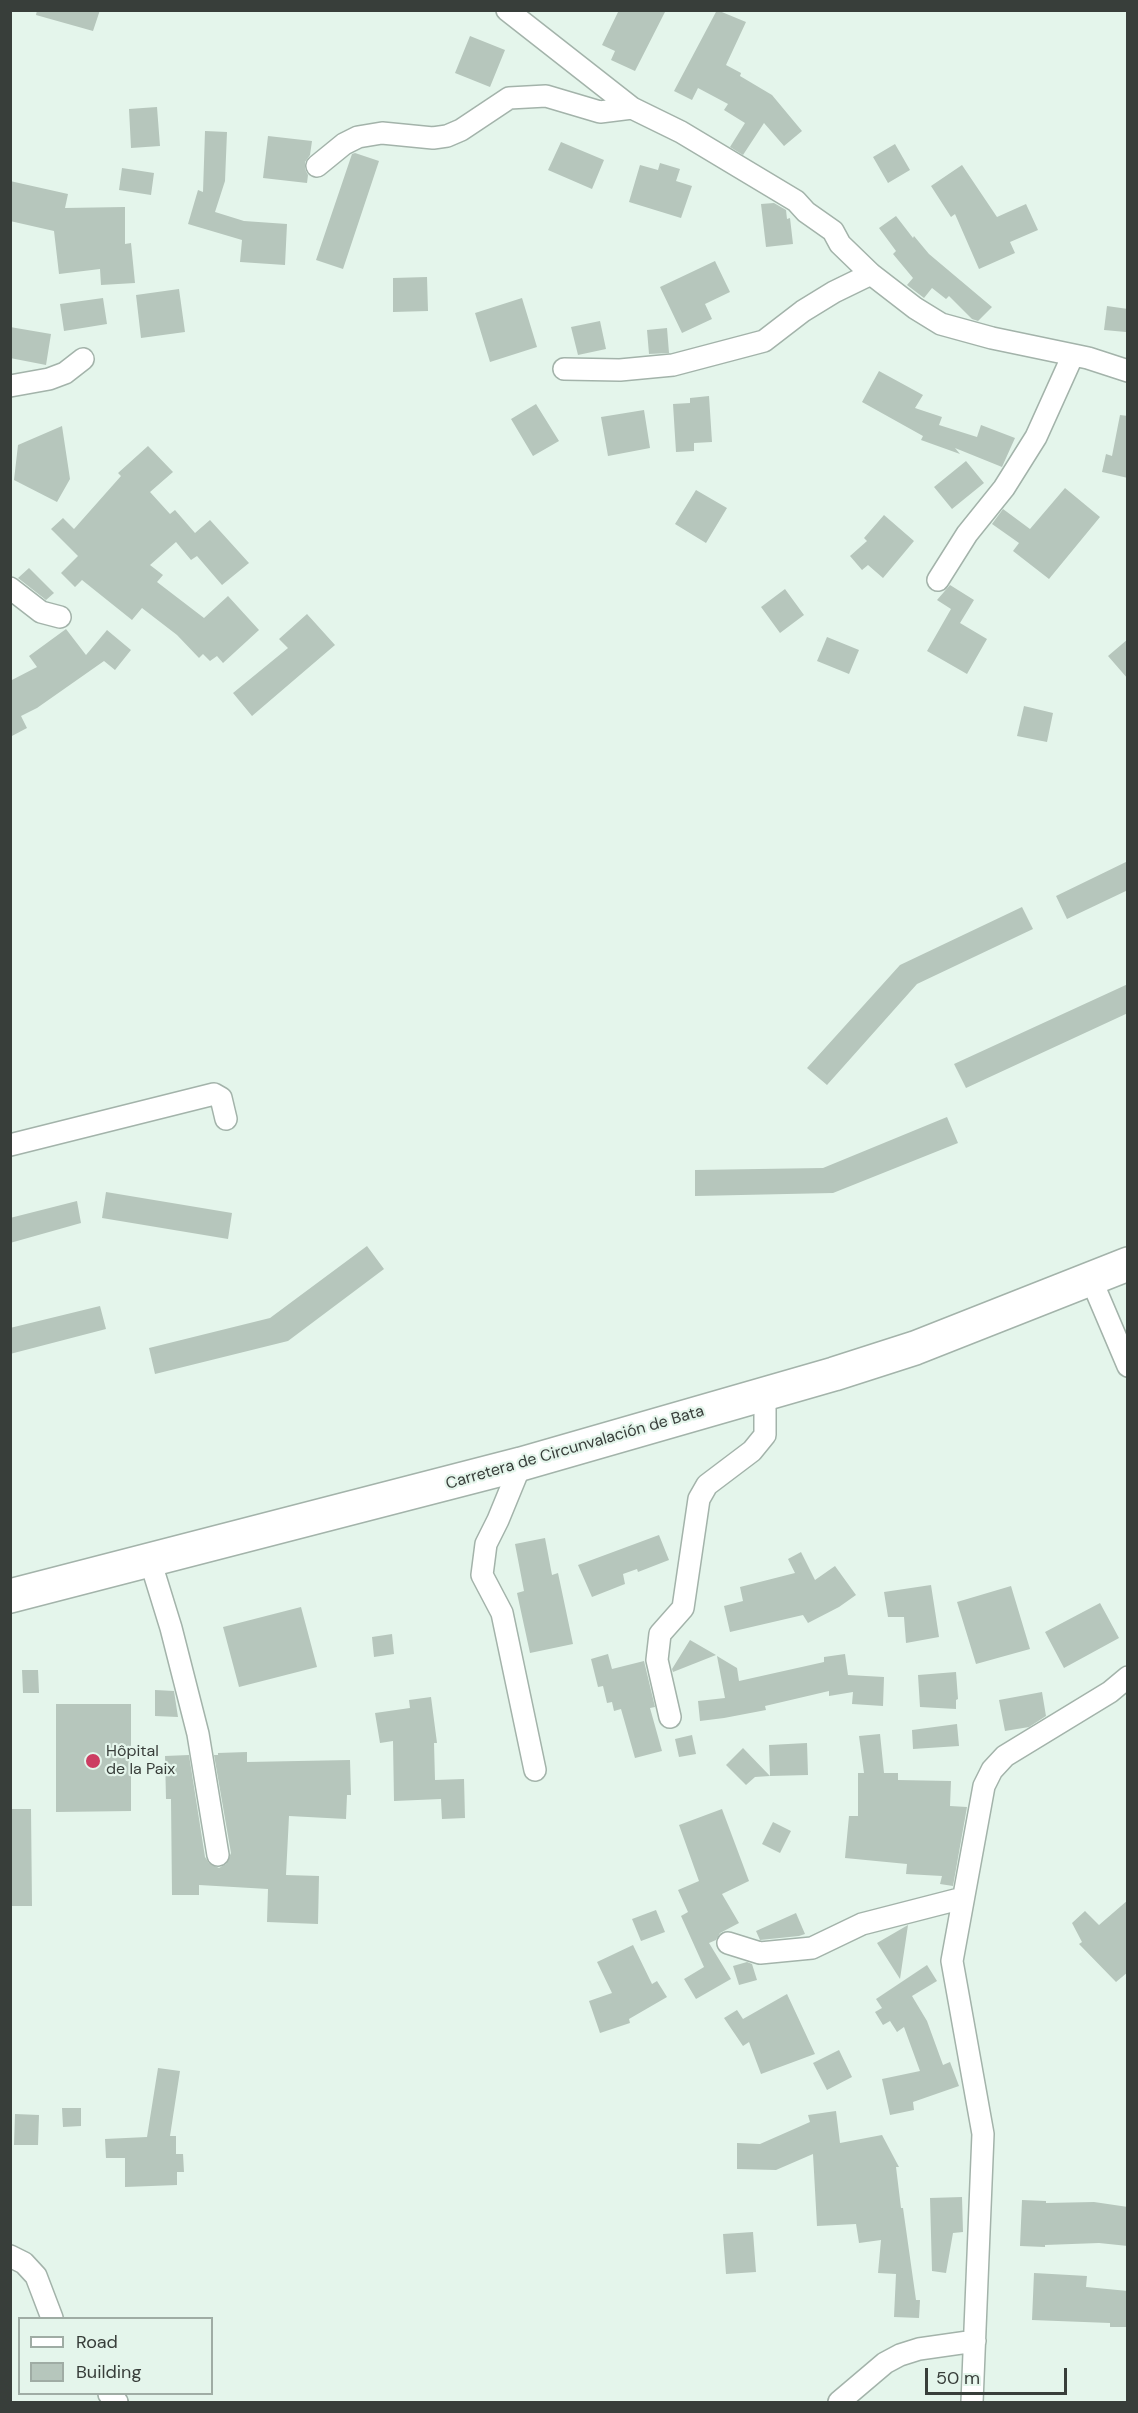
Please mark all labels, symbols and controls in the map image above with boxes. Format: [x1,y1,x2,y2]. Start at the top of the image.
street label: Carretera de Circunvalación de Bata [444,1402,706,1494]
place label: Hôpital de la Paix [106,1742,175,1780]
marker: Hôpital de la Paix [84,1752,102,1770]
legend [18,2317,213,2395]
text: Road [76,2330,118,2354]
scale bar [928,2356,1070,2394]
text: Building [76,2360,141,2384]
text: 50 m [936,2366,980,2390]

